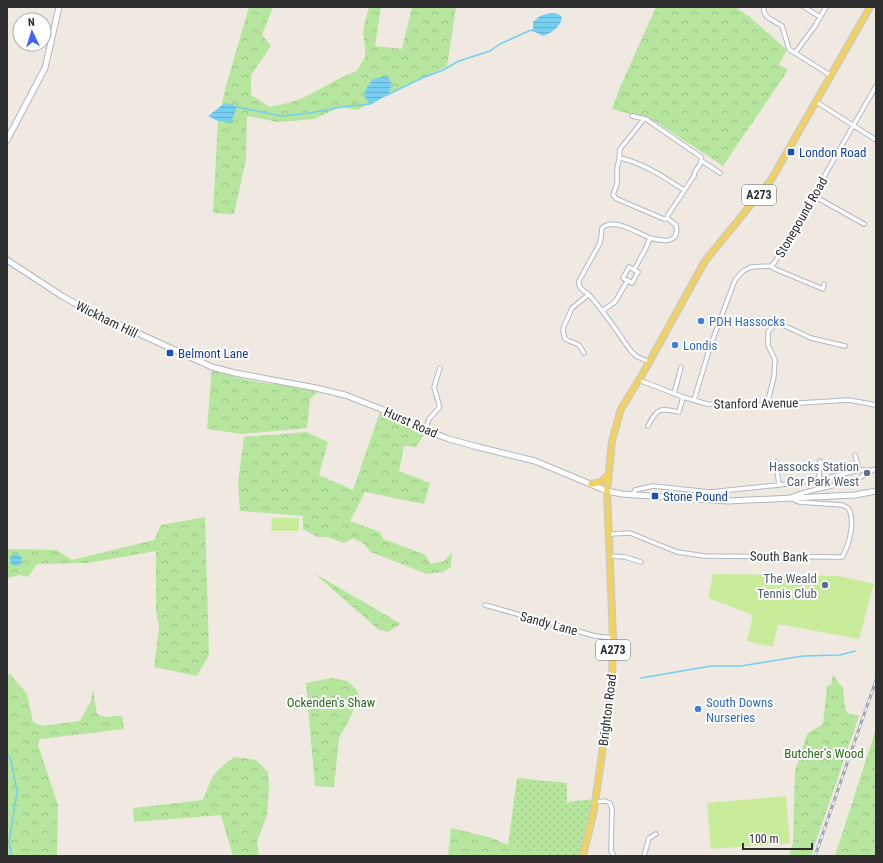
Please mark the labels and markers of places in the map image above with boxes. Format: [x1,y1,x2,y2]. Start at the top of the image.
place label: London Road [799,145,866,160]
marker: London Road [786,147,796,157]
place label: PDH Hassocks [709,314,785,329]
marker: PDH Hassocks [696,316,706,326]
place label: Londis [683,338,717,353]
marker: Londis [670,340,680,350]
place label: Belmont Lane [178,346,248,361]
marker: Belmont Lane [165,348,175,358]
place label: Hassocks Station Car Park West [769,459,859,489]
marker: Hassocks Station Car Park West [862,468,872,478]
place label: Stone Pound [663,489,728,504]
marker: Stone Pound [650,491,660,501]
place label: The Weald Tennis Club [757,571,817,601]
marker: The Weald Tennis Club [820,580,830,590]
place label: South Downs Nurseries [706,695,773,725]
marker: South Downs Nurseries [693,704,703,714]

